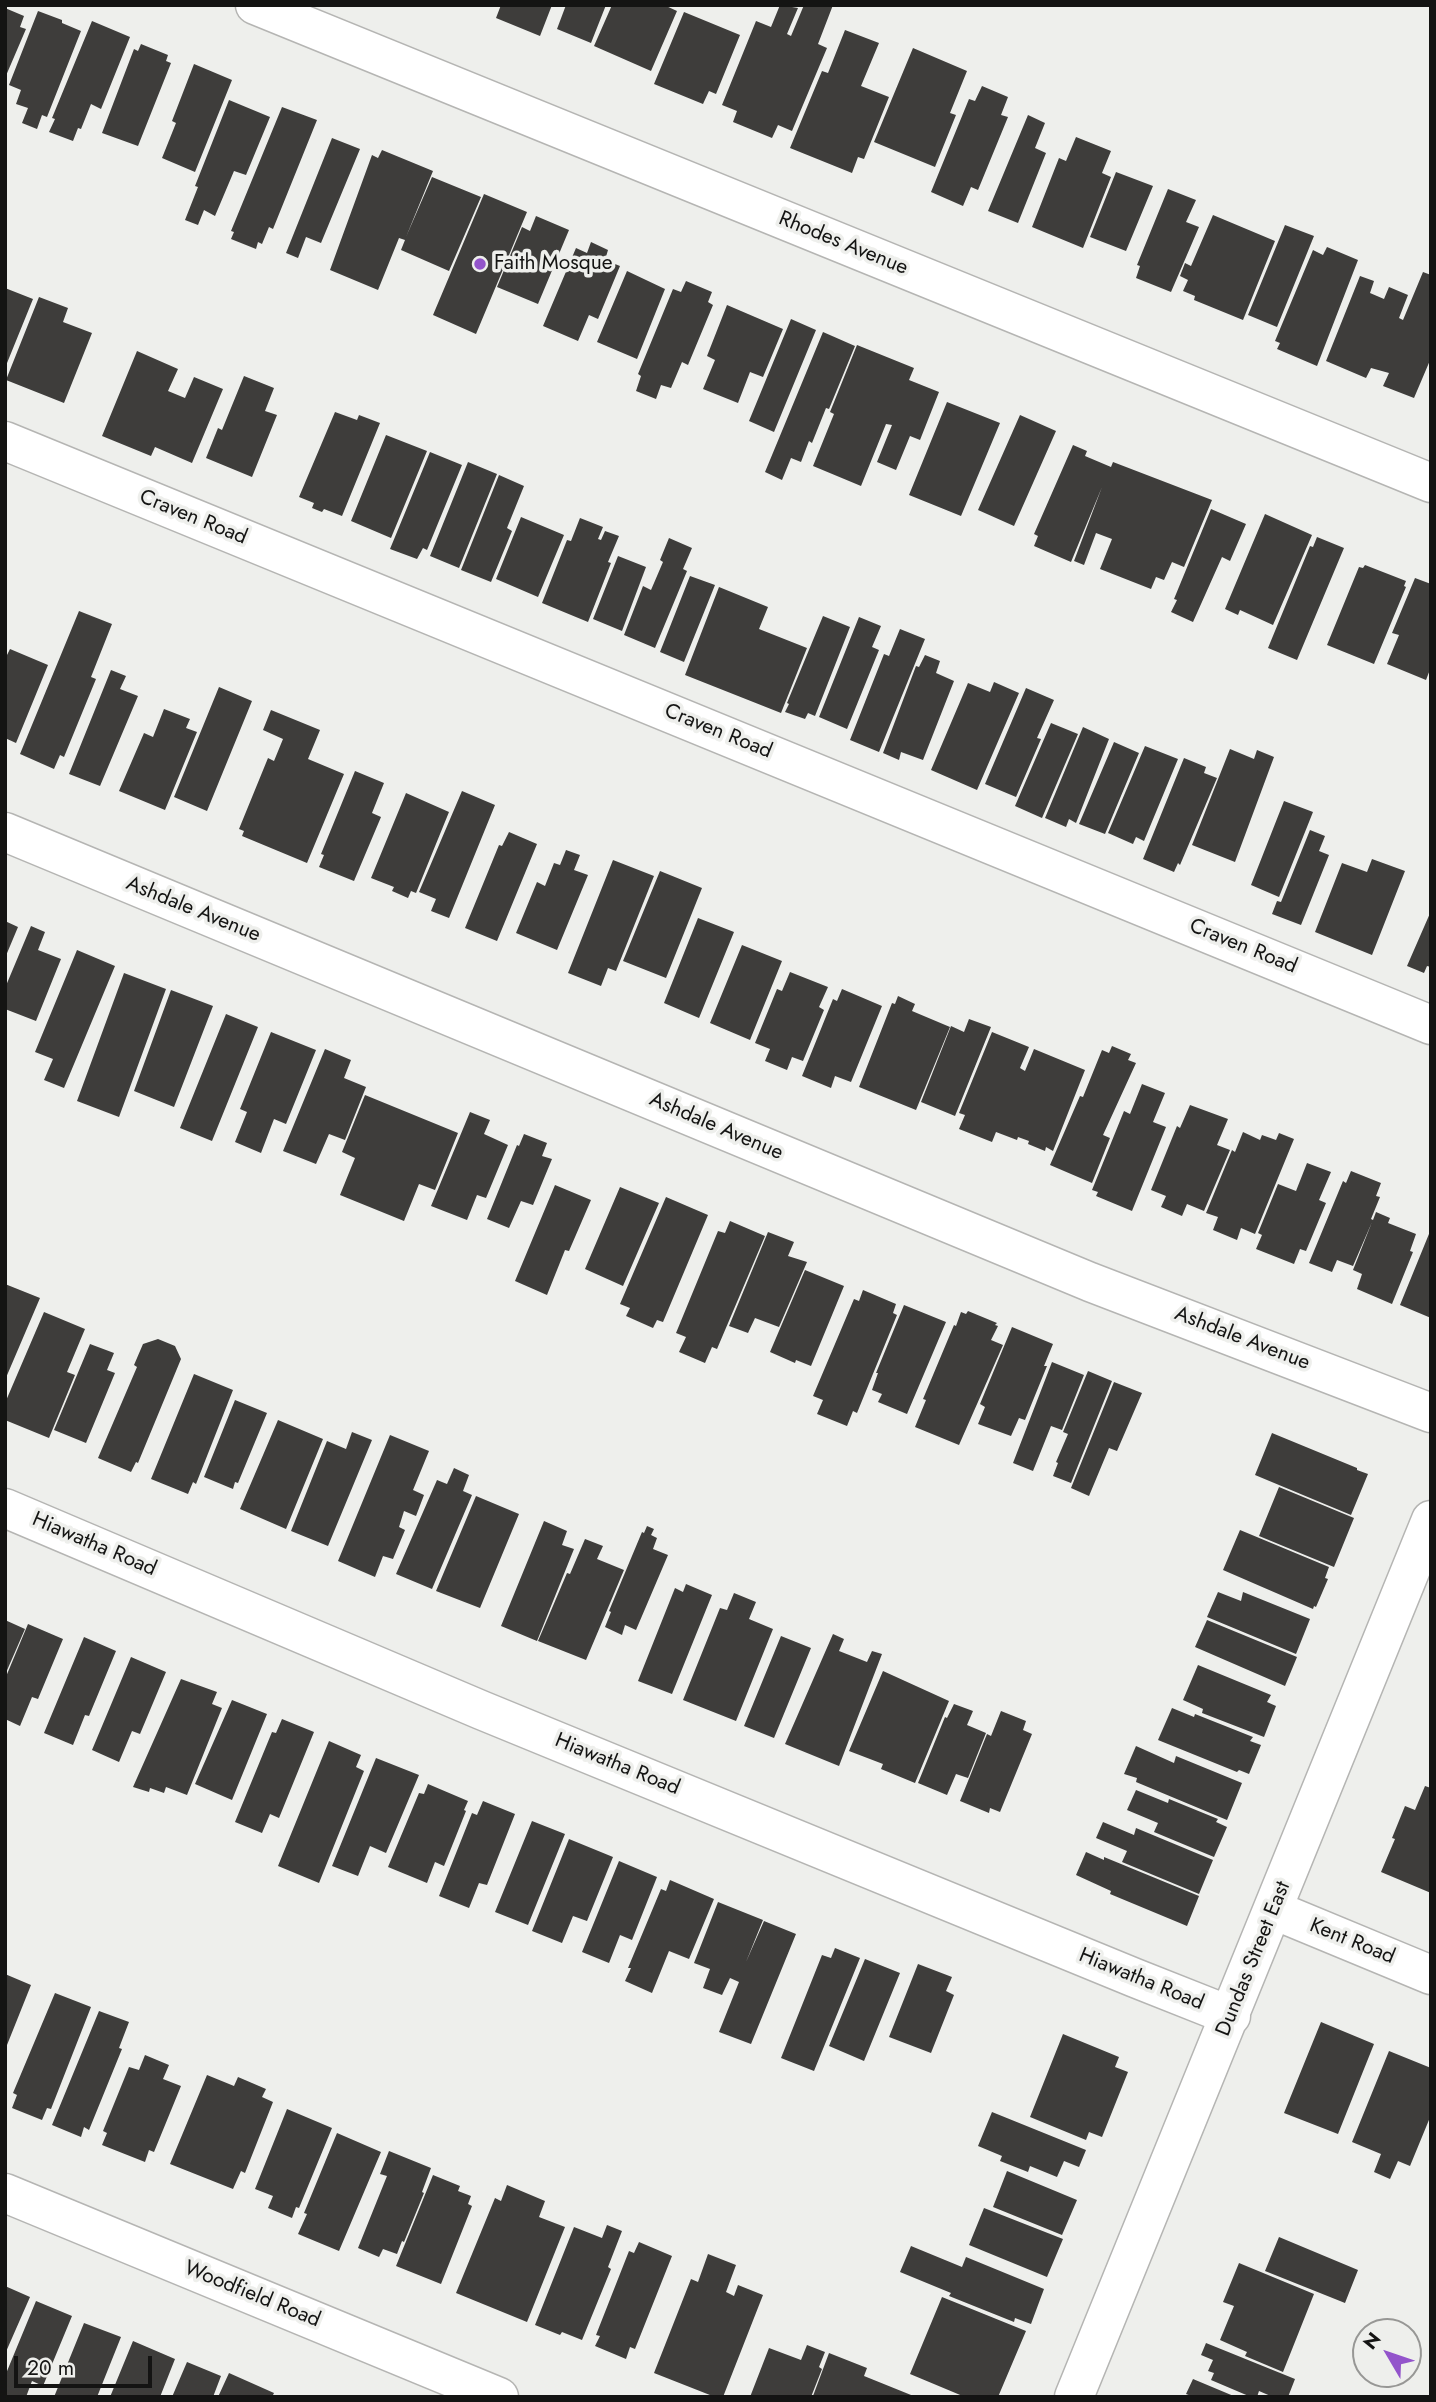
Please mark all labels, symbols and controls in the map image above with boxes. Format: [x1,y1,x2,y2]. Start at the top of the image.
street label: Rhodes Avenue [775,207,911,281]
place label: Faith Mosque [494,251,613,277]
marker: Faith Mosque [472,256,488,272]
street label: Craven Road [135,485,251,551]
street label: Craven Road [660,699,776,765]
street label: Ashdale Avenue [122,872,264,948]
street label: Craven Road [1185,914,1301,980]
street label: Ashdale Avenue [645,1088,787,1166]
street label: Ashdale Avenue [1171,1302,1313,1376]
street label: Hiawatha Road [28,1507,160,1583]
street label: Hiawatha Road [551,1728,683,1802]
street label: Dundas Street East [1211,1878,1297,2040]
street label: Kent Road [1306,1914,1398,1970]
street label: Hiawatha Road [1075,1943,1207,2017]
street label: Woodfield Road [180,2256,324,2334]
north arrow [1352,2318,1422,2388]
text: N [1357,2326,1387,2355]
scale bar [18,2342,156,2386]
text: 20 m [27,2353,74,2383]

